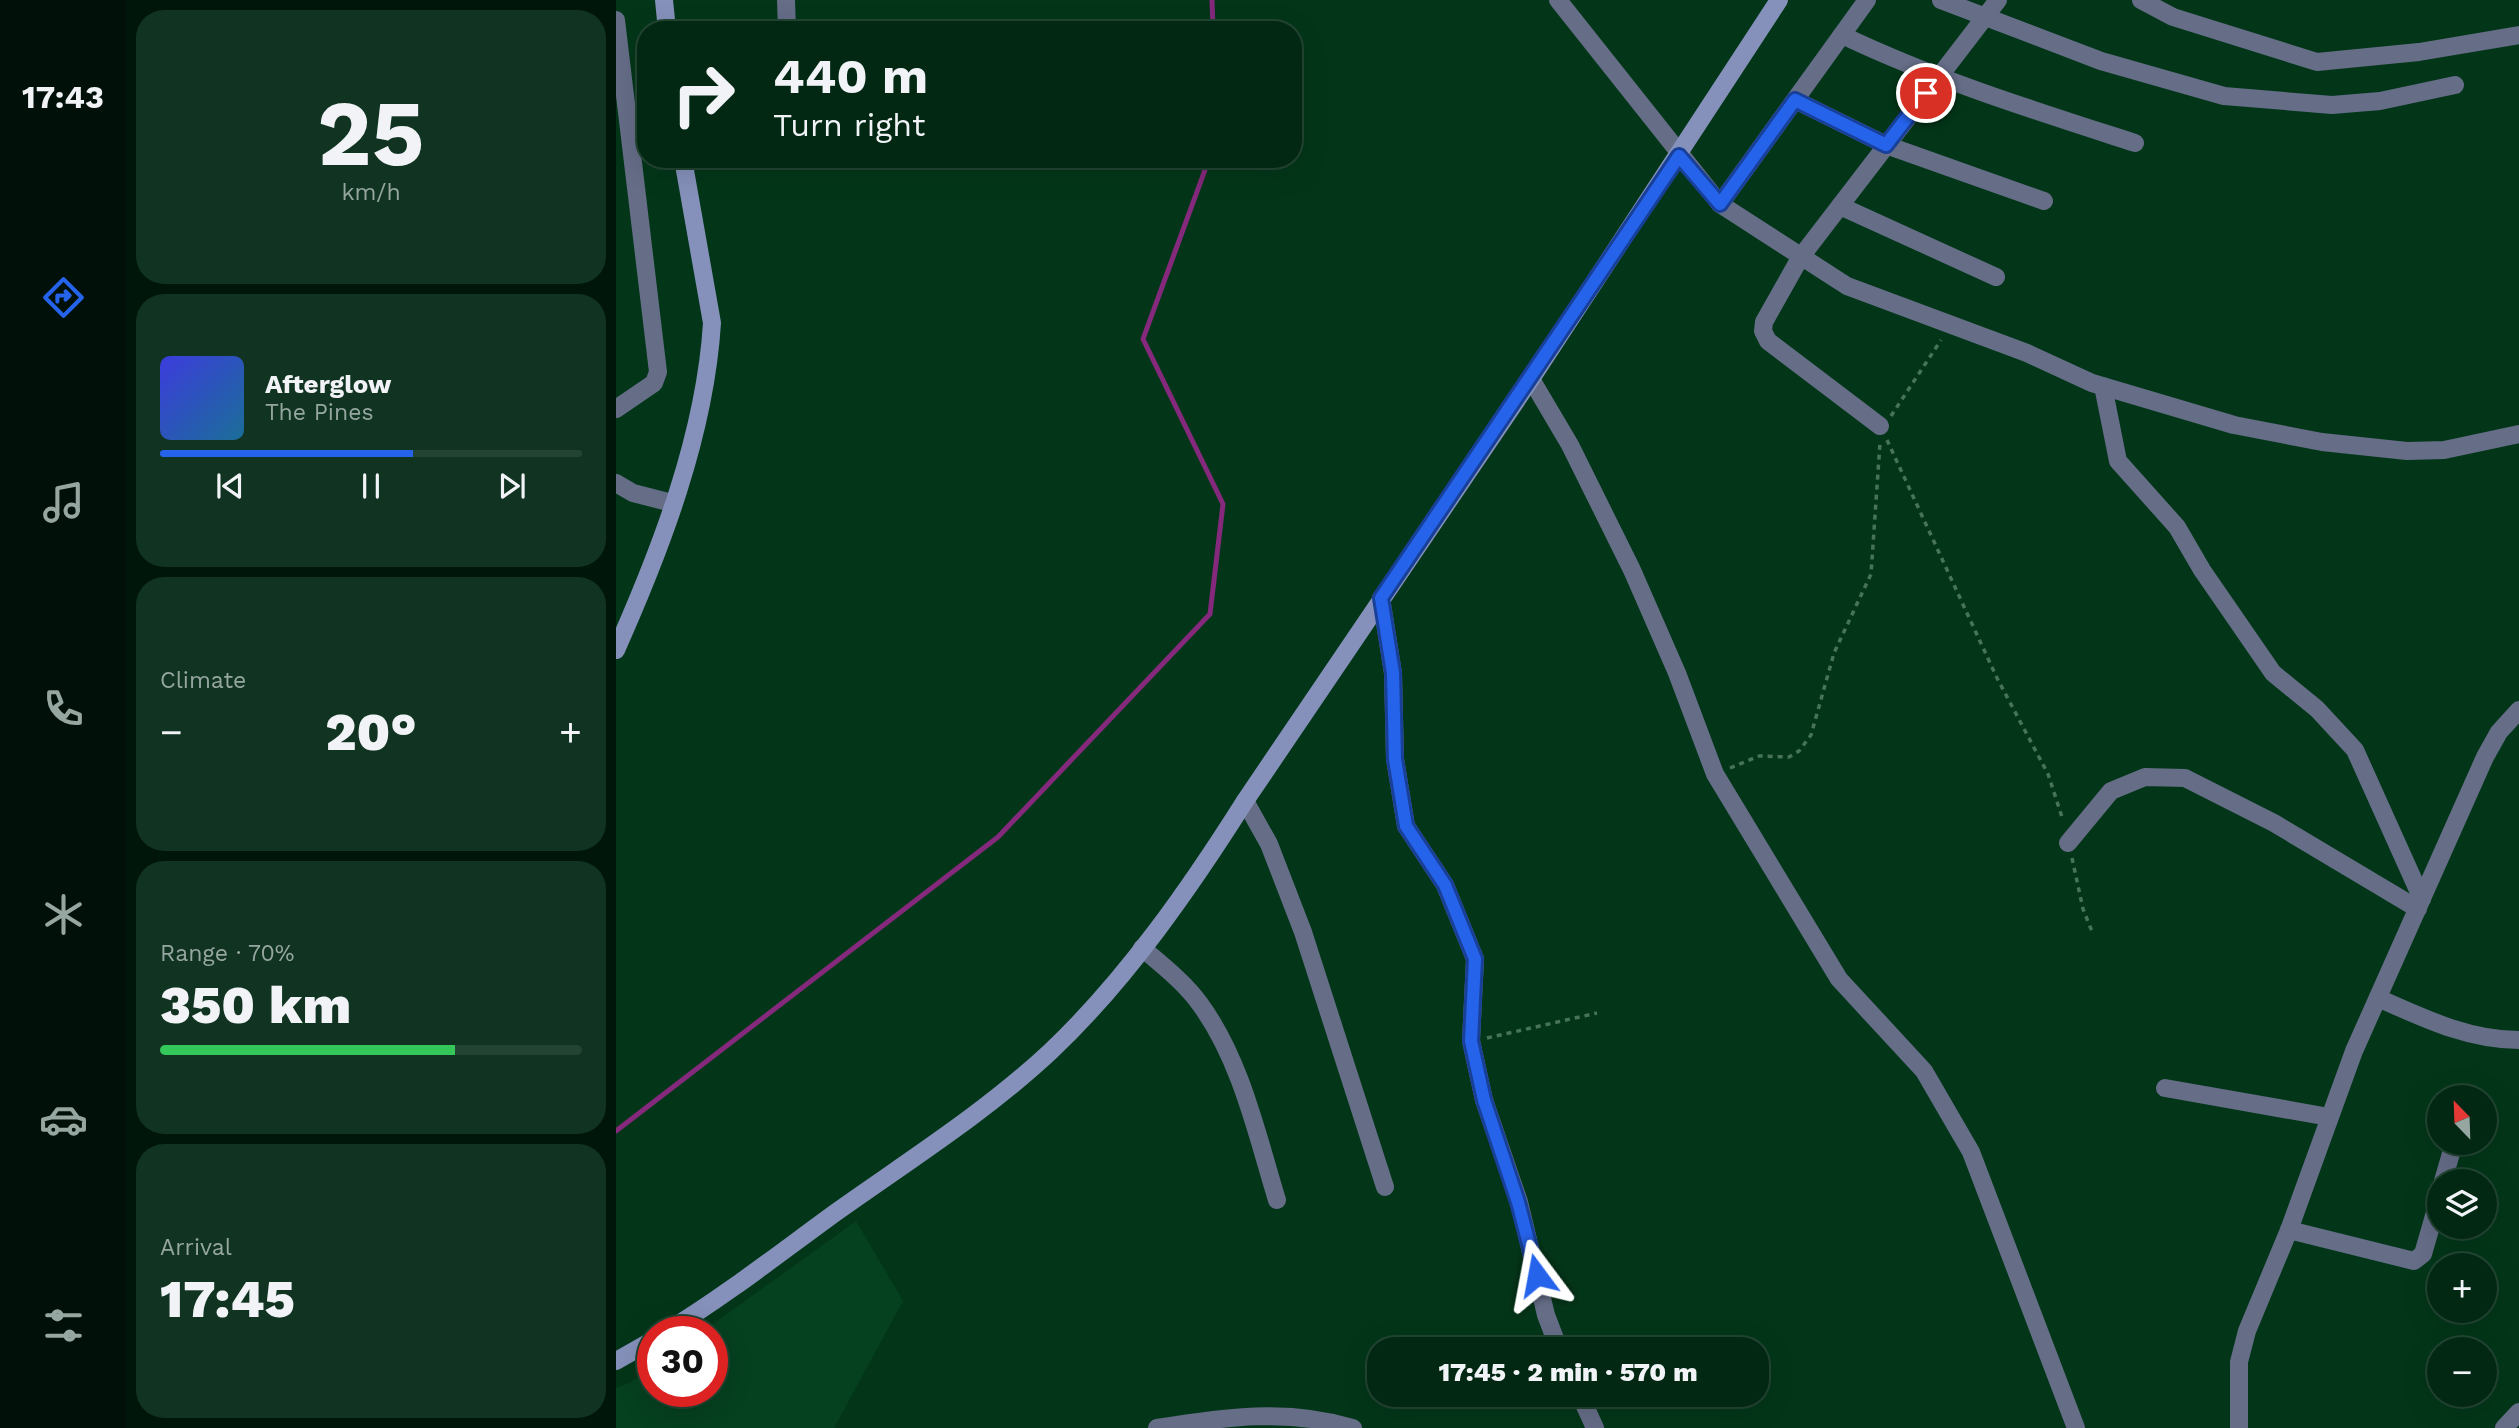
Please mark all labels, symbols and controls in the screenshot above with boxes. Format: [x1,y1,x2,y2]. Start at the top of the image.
text: 440 m [773,47,928,105]
icon: right [658,49,749,140]
pin [1896,63,1956,123]
icon: arrive [1907,74,1945,112]
text: 17:43 [22,78,104,116]
text: 25 [317,80,425,187]
text: Turn right [773,106,925,144]
text: km/h [341,179,401,206]
icon: directions [39,273,88,322]
text: Afterglow [265,369,391,399]
text: The Pines [265,399,374,426]
icon: previous [211,467,249,505]
icon: pause [352,467,390,505]
icon: next [493,467,531,505]
icon: music [39,478,88,527]
text: Climate [160,667,246,694]
icon: phone [39,684,88,733]
text: 20° [325,702,417,763]
text: − [160,710,183,754]
text: + [559,710,582,754]
icon: climate [39,890,88,939]
text: Range · 70% [160,940,294,967]
text: 350 km [160,975,351,1036]
north arrow [2427,1085,2497,1155]
map controls [2427,1085,2497,1407]
icon: car [39,1095,88,1144]
button: layers [2427,1169,2497,1239]
text: Arrival [160,1234,232,1261]
position arrow [1500,1238,1574,1312]
button: + [2427,1253,2497,1323]
text: 17:45 [160,1269,295,1330]
icon: filters [39,1301,88,1350]
speed limit sign: 30 [637,1316,728,1407]
button: − [2427,1337,2497,1407]
text: 17:45 · 2 min · 570 m [1438,1357,1698,1387]

